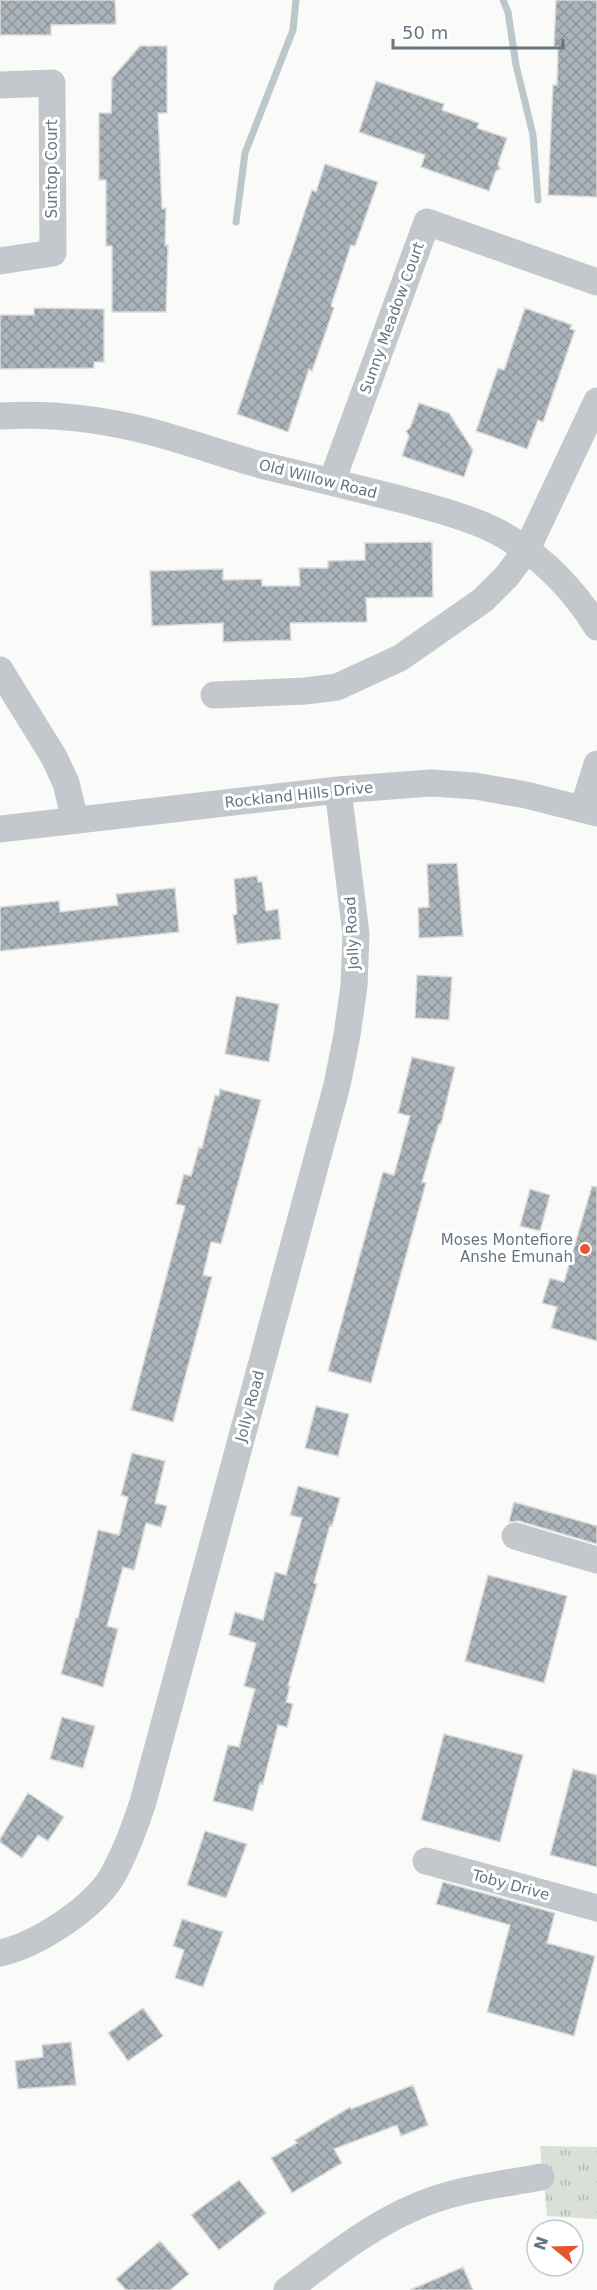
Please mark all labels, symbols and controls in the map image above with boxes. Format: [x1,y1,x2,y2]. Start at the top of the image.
scale bar [393,12,562,50]
text: 50 m [402,22,448,43]
street label: Suntop Court [43,119,61,219]
street label: Sunny Meadow Court [356,240,428,396]
street label: Old Willow Road [257,456,379,502]
street label: Rockland Hills Drive [224,778,374,812]
street label: Jolly Road [341,896,363,971]
place label: Moses Montefiore Anshe Emunah [441,1231,573,1266]
marker: Moses Montefiore Anshe Emunah [578,1242,592,1256]
street label: Jolly Road [232,1368,268,1445]
street label: Toby Drive [470,1866,551,1904]
north arrow [525,2218,585,2278]
text: N [530,2234,552,2253]

